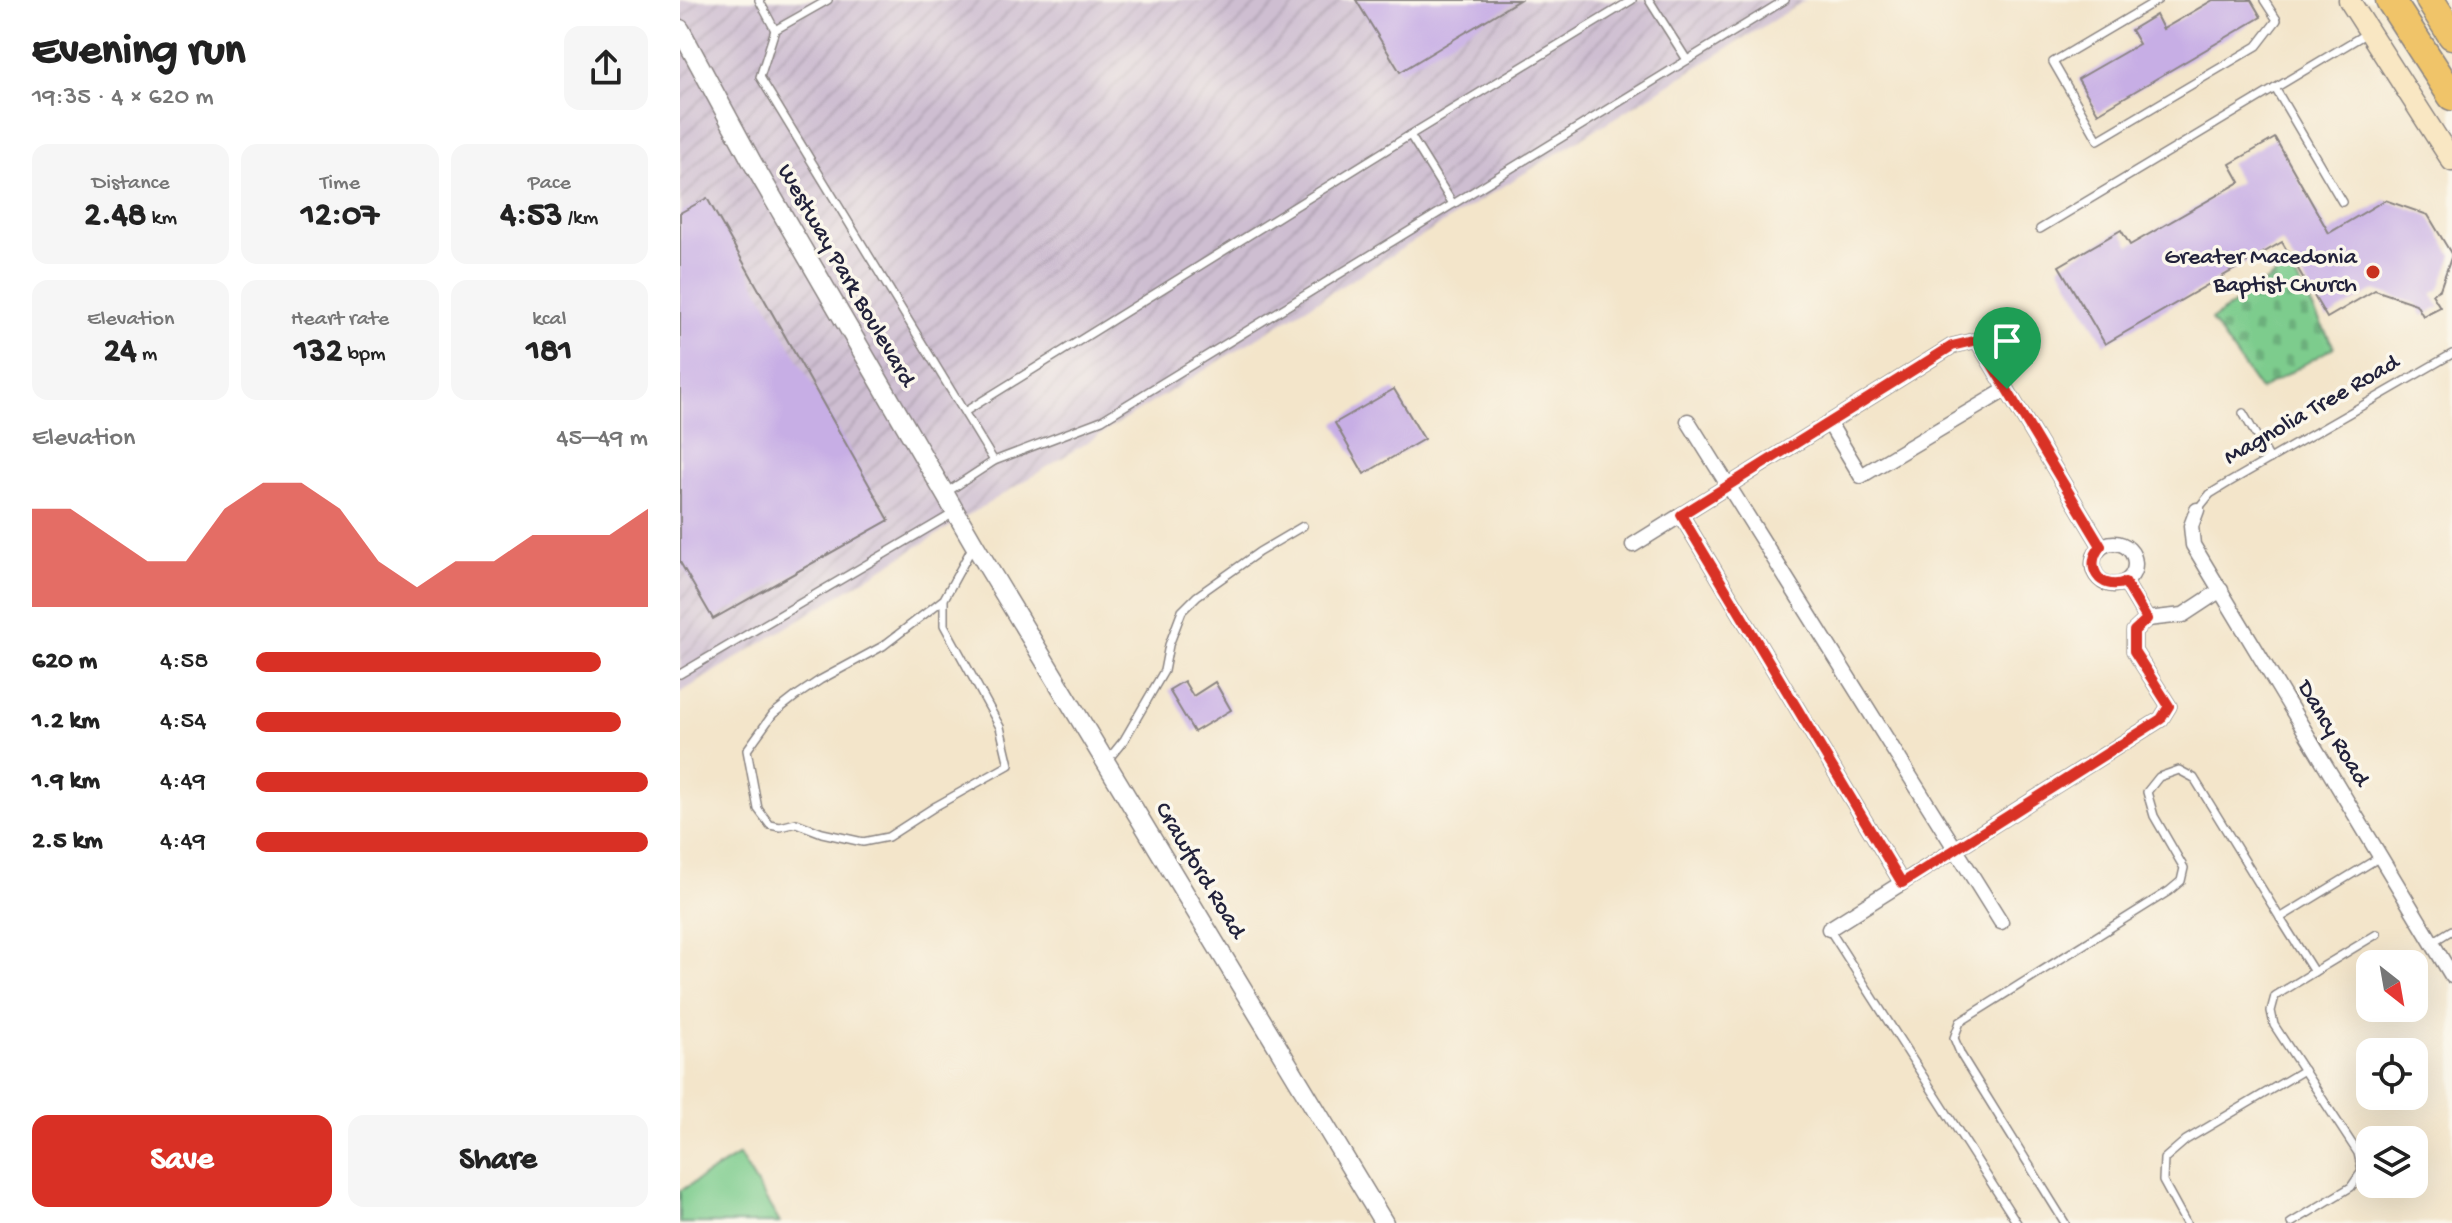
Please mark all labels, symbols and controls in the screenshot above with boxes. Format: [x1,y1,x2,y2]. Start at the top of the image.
button: share [564,26,648,110]
text: Evening run [32,27,245,79]
text: 19:35 · 4 × 620 m [32,83,214,114]
street label: Westway Park Boulevard [769,159,922,394]
text: Distance [92,171,170,197]
text: Time [320,171,360,197]
text: Pace [528,171,571,197]
text: 2.48 [84,197,146,237]
text: 12:07 [301,197,379,237]
text: 4:53 [500,197,563,237]
text: km [146,206,177,232]
text: /km [563,206,598,232]
place label: Greater Macedonia Baptist Church [2164,244,2358,301]
marker: Greater Macedonia Baptist Church [2364,263,2382,281]
text: Elevation [87,307,174,333]
text: Heart rate [291,307,389,333]
text: kcal [532,307,566,333]
pin [1973,307,2041,389]
icon: arrive [1985,319,2029,363]
text: 24 [104,333,137,373]
text: 132 [294,333,342,373]
text: 181 [526,333,572,373]
text: m [137,342,157,368]
text: bpm [342,342,386,368]
street label: Magnolia Tree Road [2219,348,2406,473]
text: Elevation [32,424,135,455]
text: 45–49 m [556,424,648,455]
text: 620 m [32,647,97,678]
text: 4:58 [160,647,208,678]
street label: Dancy Road [2288,674,2376,794]
text: 1.2 km [32,707,100,738]
text: 4:54 [160,707,206,738]
text: 1.9 km [32,767,100,798]
text: 4:49 [160,767,206,798]
street label: Crawford Road [1147,798,1252,946]
text: 2.5 km [32,827,103,858]
text: 4:49 [160,827,206,858]
north arrow [2356,950,2428,1022]
map controls [2356,950,2428,1198]
button: locate [2356,1038,2428,1110]
button: Save [32,1115,332,1207]
button: Share [348,1115,648,1207]
button: layers [2356,1126,2428,1198]

